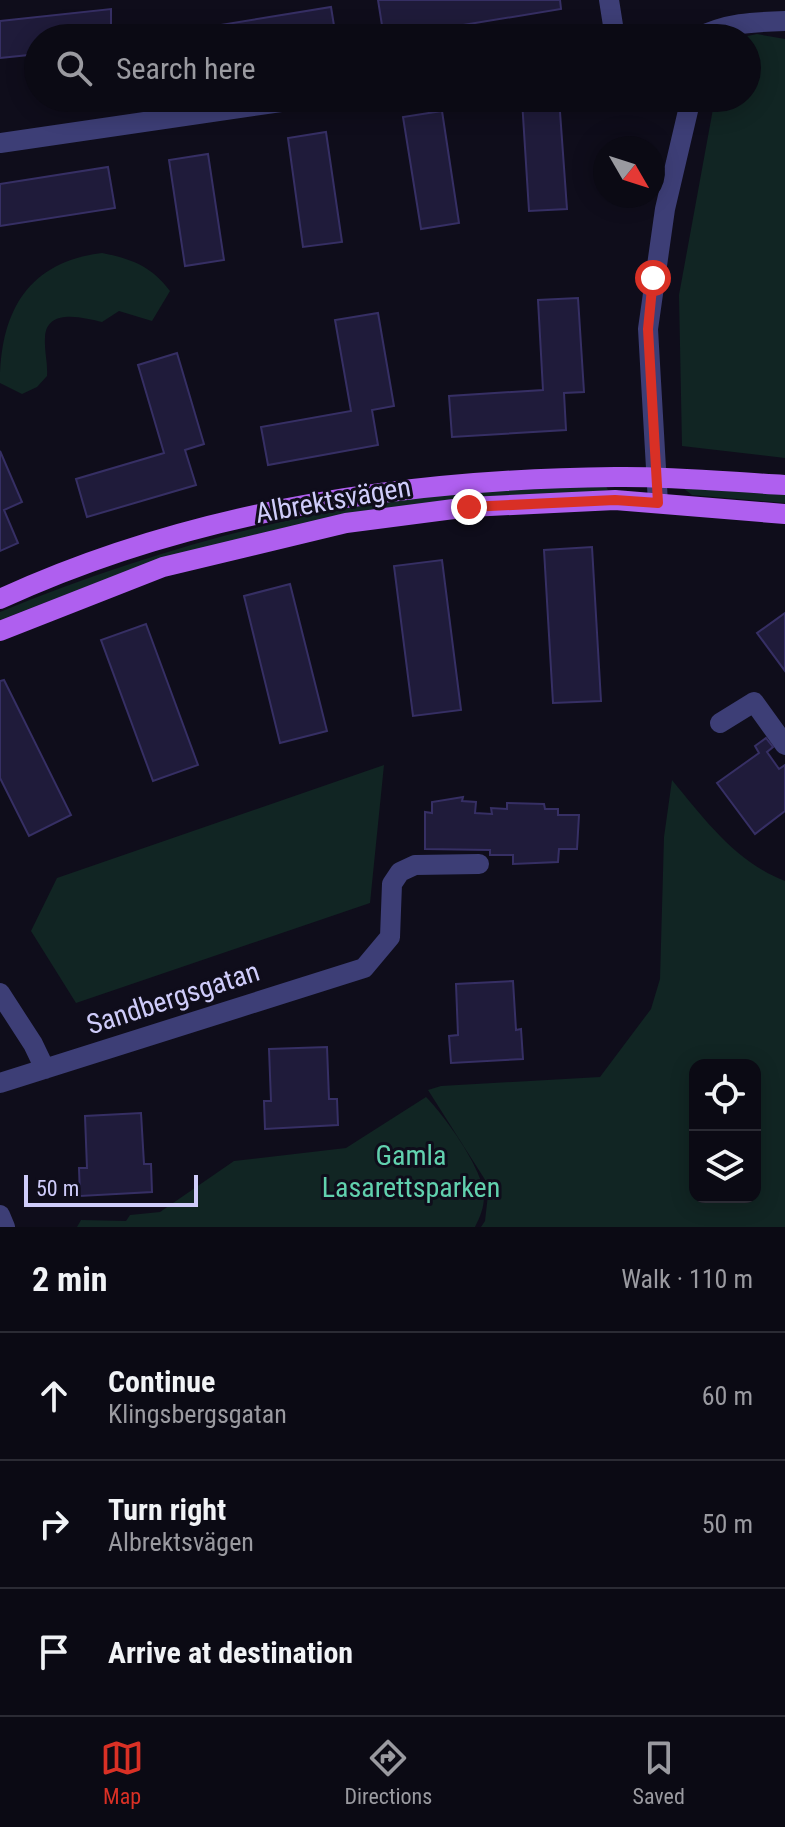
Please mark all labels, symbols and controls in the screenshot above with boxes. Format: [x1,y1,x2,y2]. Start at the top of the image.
search box [24,24,761,112]
icon: search [52,46,96,90]
text: Search here [116,51,256,86]
north arrow [593,136,665,208]
route start [635,260,671,296]
street label: Albrektsvägen [253,470,413,530]
route end [451,489,487,525]
street label: Sandbergsgatan [82,955,264,1041]
map controls [689,1059,761,1203]
button: locate [689,1059,761,1131]
button: layers [689,1131,761,1203]
park label: Gamla Lasarettsparken [322,1139,500,1204]
scale bar [24,1171,198,1207]
text: 50 m [36,1176,79,1201]
text: 2 min [32,1259,108,1299]
text: Walk · 110 m [621,1264,753,1294]
text: Continue [108,1364,215,1399]
icon: ahead [32,1374,76,1418]
text: 60 m [702,1381,753,1411]
text: Klingsbergsgatan [108,1399,287,1429]
text: Turn right [108,1492,226,1527]
icon: right [32,1502,76,1546]
text: 50 m [702,1509,753,1539]
text: Albrektsvägen [108,1527,254,1557]
icon: arrive [32,1630,76,1674]
text: Arrive at destination [108,1635,353,1670]
tab: Map [100,1736,144,1809]
tab: Directions [344,1736,432,1809]
tab: Saved [633,1736,685,1809]

